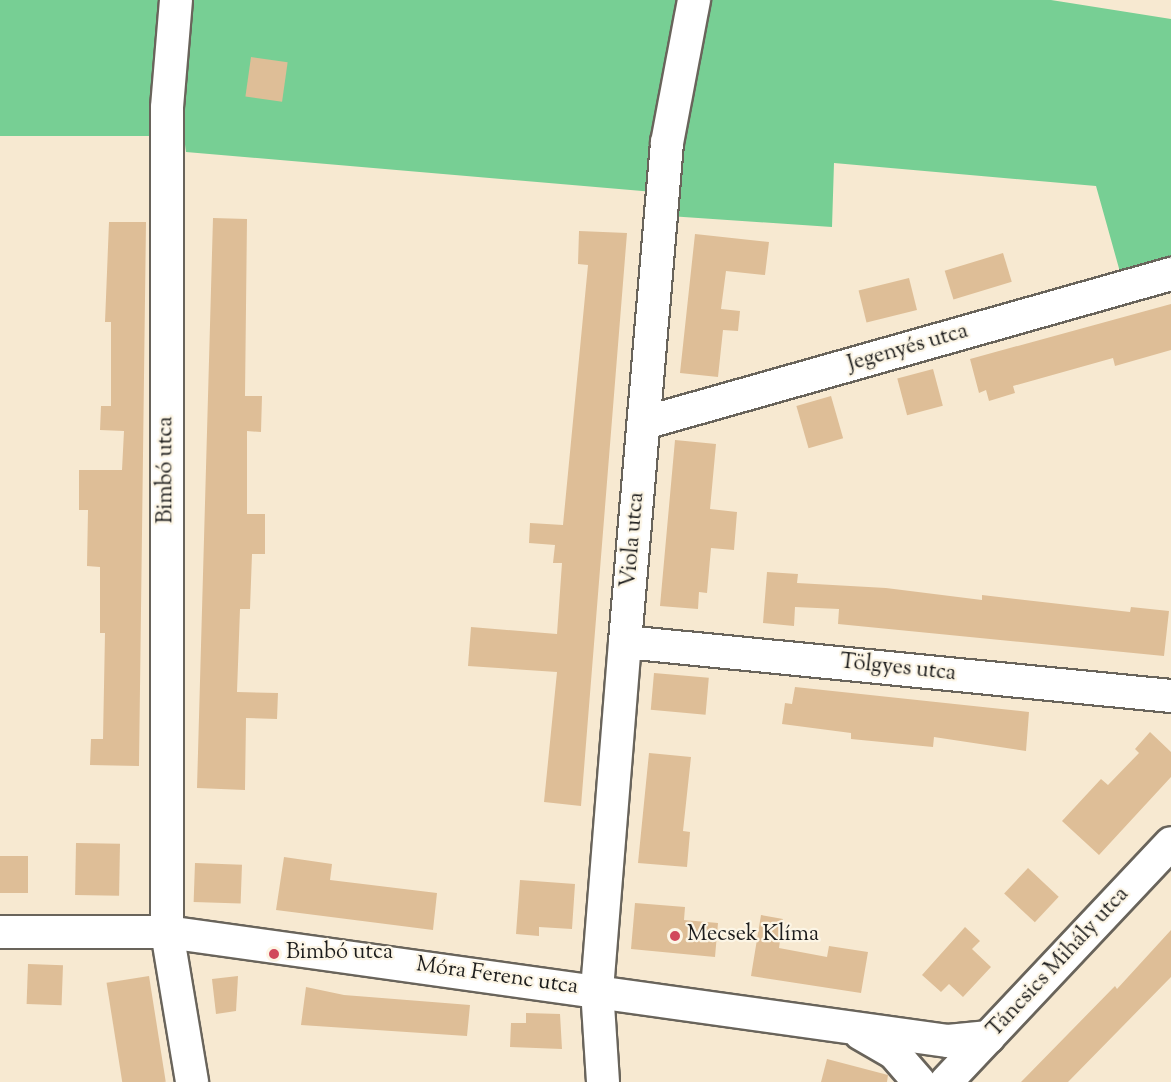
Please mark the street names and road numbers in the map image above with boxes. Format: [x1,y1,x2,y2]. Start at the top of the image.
street label: Jegenyés utca [845,319,971,379]
street label: Bimbó utca [154,416,180,524]
street label: Viola utca [617,491,651,589]
street label: Tölgyes utca [839,650,957,688]
street label: Táncsics Mihály utca [983,882,1135,1044]
street label: Móra Ferenc utca [414,953,580,1001]

